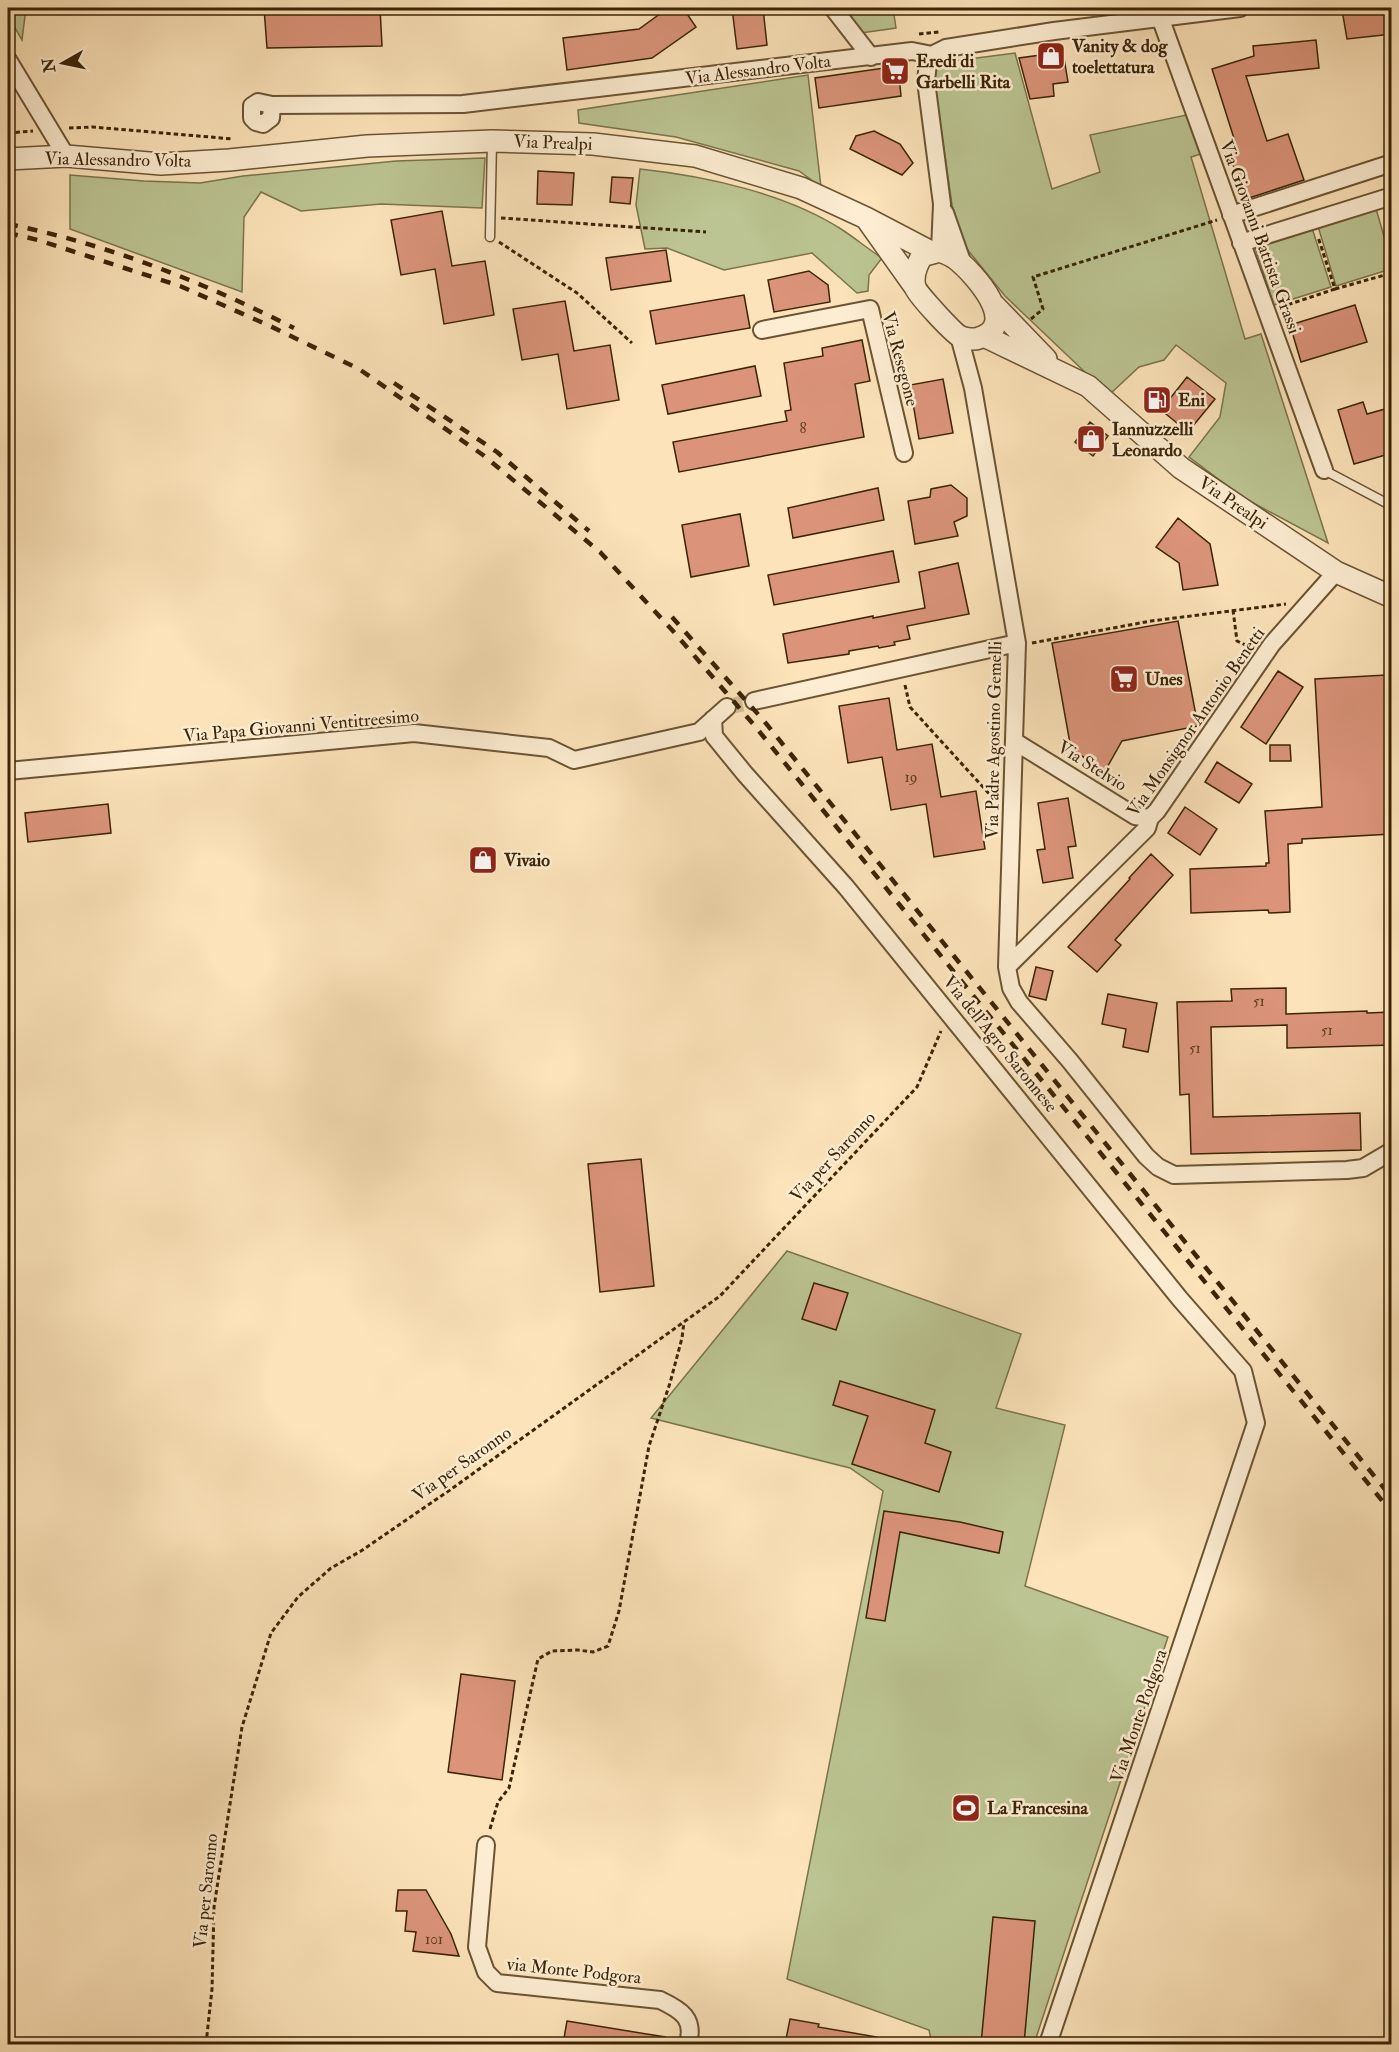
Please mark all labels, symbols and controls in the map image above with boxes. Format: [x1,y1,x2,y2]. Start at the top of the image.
north arrow [33,33,93,93]
place label: Vanity & dog toelettatura [1071,35,1168,79]
shop icon: Vanity & dog toelettatura [1035,40,1067,72]
street label: Via Alessandro Volta [684,50,833,90]
place label: Eredi di Garbelli Rita [916,50,1011,94]
supermarket icon: Eredi di Garbelli Rita [879,55,911,87]
text: N [38,56,60,75]
street label: Via Prealpi [513,130,593,156]
street label: Via Giovanni Battista Grassi [1214,137,1306,337]
street label: Via Alessandro Volta [44,147,192,173]
street label: Via Resegone [876,309,924,409]
fuel station icon: Eni [1141,384,1173,416]
place label: Eni [1178,389,1205,412]
place label: Iannuzzelli Leonardo [1112,418,1194,462]
house number: 8 [799,419,807,438]
shop icon: Iannuzzelli Leonardo [1075,423,1107,455]
street label: Via Prealpi [1194,471,1272,535]
street label: Via Monsignor Antonio Benetti [1122,623,1270,821]
street label: Via Padre Agostino Gemelli [981,640,1007,839]
supermarket icon: Unes [1108,663,1140,695]
place label: Unes [1145,668,1183,691]
street label: Via Papa Giovanni Ventitreesimo [182,704,420,748]
street label: Via Stelvio [1053,736,1131,797]
house number: 19 [905,768,917,787]
shop icon: Vivaio [467,844,499,876]
place label: Vivaio [503,849,550,872]
street label: Via dell'Agro Saronnese [938,971,1063,1118]
house number: 51 [1253,992,1265,1011]
house number: 51 [1321,1021,1333,1040]
house number: 51 [1189,1039,1201,1058]
street label: Via per Saronno [785,1107,881,1207]
street label: Via per Saronno [408,1421,516,1507]
street label: Via Monte Podgora [1105,1646,1173,1786]
sports icon: La Francesina [950,1792,982,1824]
place label: La Francesina [987,1797,1088,1820]
street label: Via per Saronno [189,1832,224,1950]
house number: 101 [425,1930,443,1949]
street label: via Monte Podgora [505,1952,643,1990]

